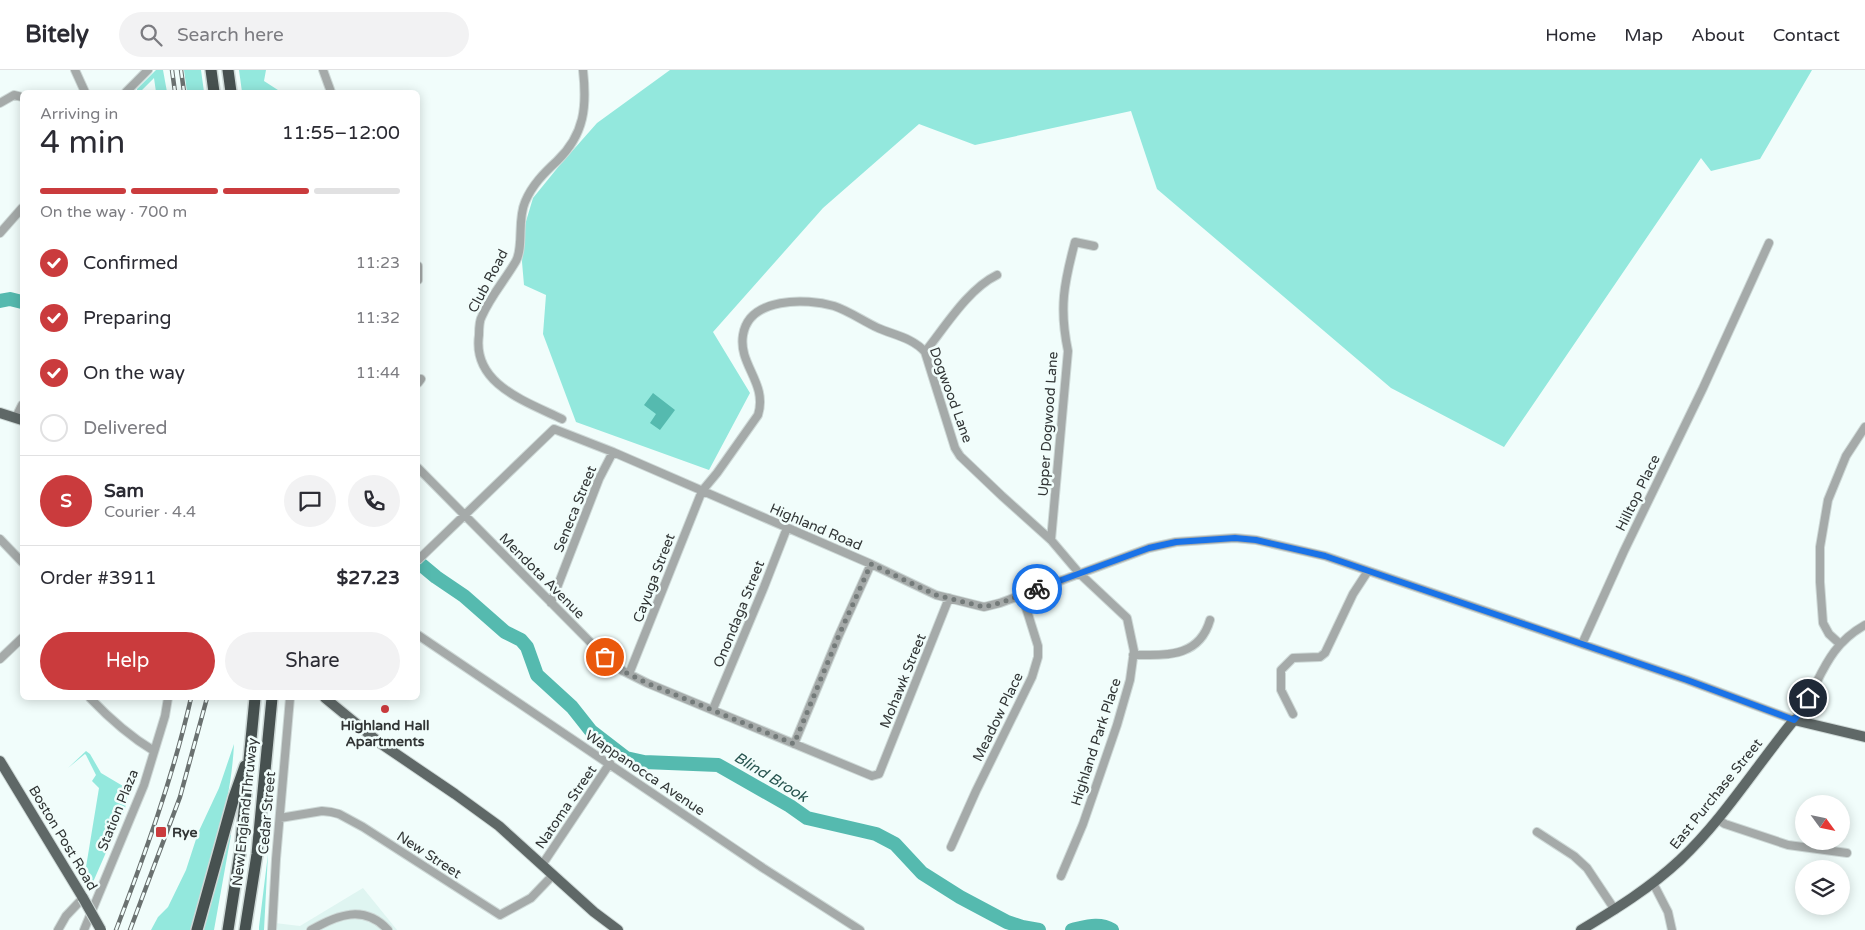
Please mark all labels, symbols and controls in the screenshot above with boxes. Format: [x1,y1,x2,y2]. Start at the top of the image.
search box [119,12,469,57]
text: Bitely [25,20,89,49]
icon: search [137,21,165,49]
text: Search here [177,24,284,46]
text: Home [1545,24,1596,46]
text: Map [1624,24,1663,46]
text: About [1691,24,1745,46]
text: Contact [1773,24,1840,46]
text: Arriving in [40,104,118,124]
text: 11:55–12:00 [282,122,400,144]
text: 4 min [40,124,125,162]
text: On the way · 700 m [40,202,187,222]
street label: Club Road [464,246,512,316]
icon: check [40,249,68,277]
text: Confirmed [83,252,178,274]
text: 11:23 [356,253,400,273]
icon: check [40,304,68,332]
text: Preparing [83,307,172,329]
text: 11:32 [356,308,400,328]
street label: Dogwood Lane [926,345,976,445]
street label: Upper Dogwood Lane [1034,351,1062,497]
icon: check [40,359,68,387]
text: On the way [83,362,185,384]
text: 11:44 [356,363,400,383]
text: Delivered [83,417,168,439]
street label: Hilltop Place [1612,452,1664,534]
street label: Seneca Street [550,463,600,555]
button: chat [284,475,336,527]
button: phone [348,475,400,527]
text: Sam [104,480,144,502]
text: S [60,490,72,512]
street label: Highland Road [767,500,865,554]
text: Courier · 4.4 [104,502,196,522]
street label: Mendota Avenue [496,530,588,622]
street label: Cayuga Street [629,531,679,625]
street label: Onondaga Street [710,557,768,670]
courier [1012,564,1062,614]
text: Order #3911 [40,567,157,589]
text: $27.23 [337,567,400,589]
icon: bike [1023,575,1051,603]
street label: Mohawk Street [876,631,930,731]
button: Help [40,632,215,690]
button: Share [225,632,400,690]
pin [584,636,626,678]
icon: bag [591,643,619,671]
street label: Meadow Place [969,670,1027,764]
street label: Highland Park Place [1067,676,1125,808]
pin [1787,677,1829,719]
icon: home [1794,684,1822,712]
marker: Highland Hall Apartments [379,703,391,715]
place label: Highland Hall Apartments [340,717,430,750]
street label: Wappanocca Avenue [582,727,708,819]
street label: East Purchase Street [1666,735,1766,853]
street label: New England Thruway [229,736,261,887]
water label: Blind Brook [731,748,813,807]
street label: Natoma Street [532,761,601,852]
street label: Station Plaza [94,767,142,853]
street label: Cedar Street [255,770,279,855]
street label: Boston Post Road [25,782,101,894]
north arrow [1795,795,1850,850]
map controls [1795,795,1850,915]
place label: Rye [172,824,197,841]
marker: Rye [154,825,168,839]
street label: New Street [393,828,465,883]
button: layers [1795,860,1850,915]

